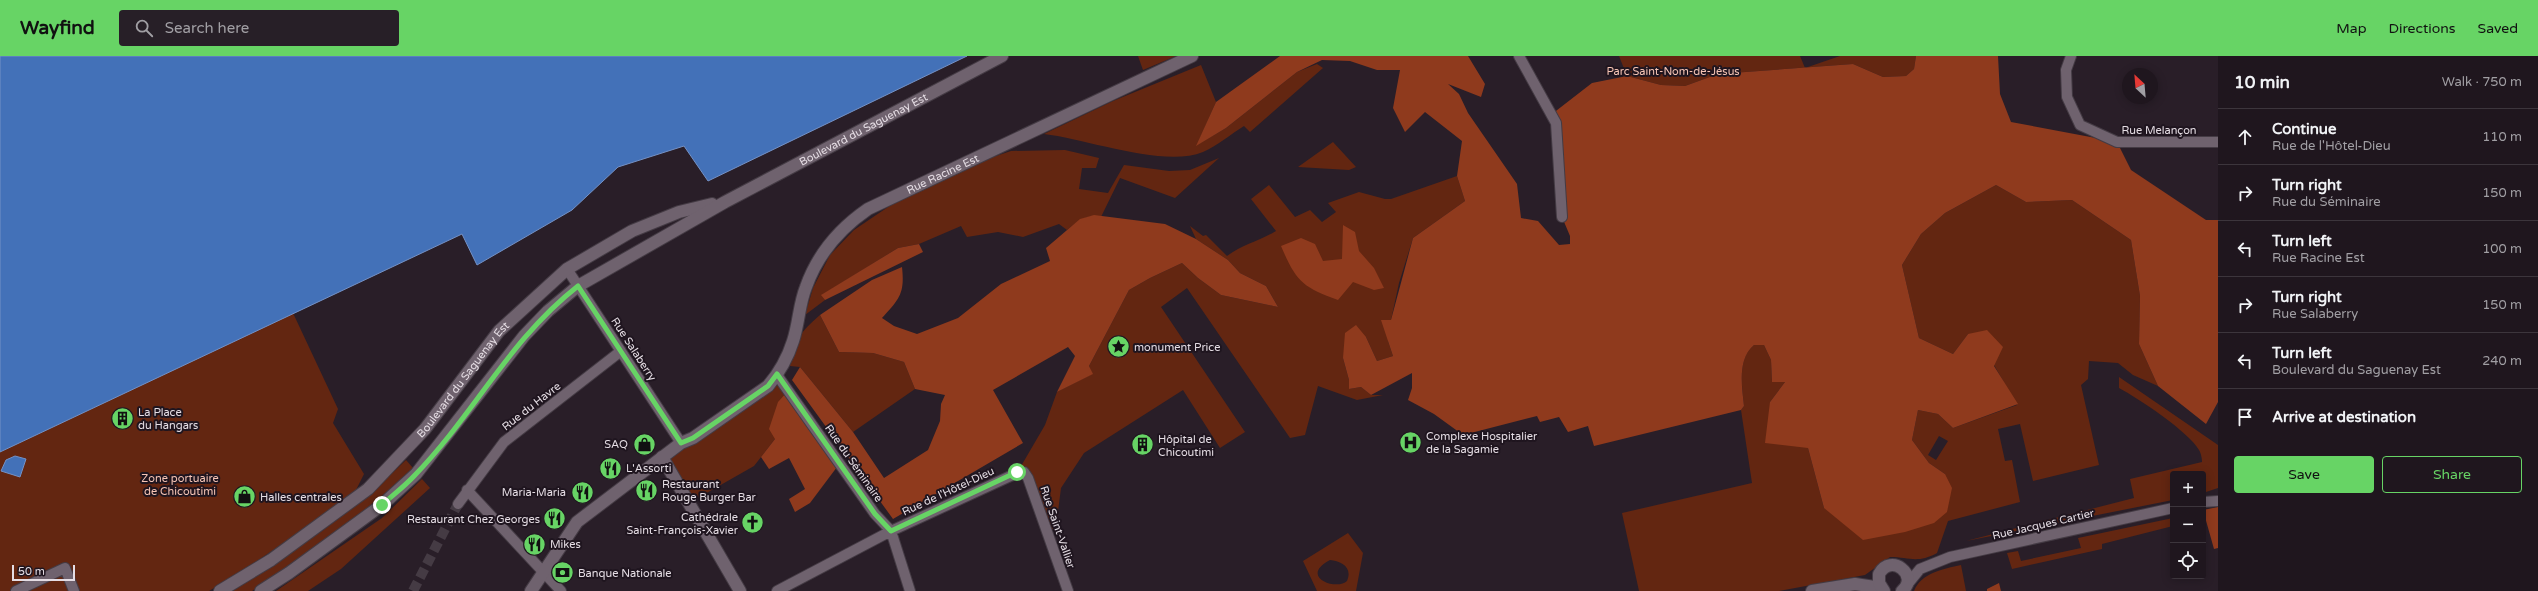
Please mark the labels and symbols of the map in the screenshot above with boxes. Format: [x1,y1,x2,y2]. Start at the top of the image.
park label: Parc Saint-Nom-de-Jésus [1606,65,1740,78]
north arrow [2122,68,2158,104]
street label: Boulevard du Saguenay Est [797,90,930,169]
street label: Rue Melançon [2121,124,2197,137]
street label: Rue Racine Est [904,152,981,197]
street label: Rue Salaberry [608,315,659,383]
street label: Boulevard du Saguenay Est [414,319,512,441]
place icon: monument Price [1106,334,1132,360]
place label: monument Price [1134,341,1220,354]
street label: Rue du Havre [499,380,563,433]
building icon: La Place du Hangars [109,405,135,431]
place label: La Place du Hangars [138,406,198,432]
street label: Rue du Séminaire [822,422,885,505]
hospital icon: Complexe Hospitalier de la Sagamie [1398,429,1424,455]
place label: Complexe Hospitalier de la Sagamie [1426,430,1538,456]
shop icon: SAQ [631,431,657,457]
building icon: Hôpital de Chicoutimi [1130,432,1156,458]
place label: Hôpital de Chicoutimi [1158,433,1214,459]
place label: SAQ [604,438,628,451]
restaurant icon: L'Assorti [598,455,624,481]
place label: L'Assorti [626,462,671,475]
route start [1008,463,1026,481]
street label: Rue de l'Hôtel-Dieu [900,464,996,519]
park label: Zone portuaire de Chicoutimi [141,472,219,498]
restaurant icon: Restaurant Rouge Burger Bar [633,477,659,503]
place label: Restaurant Rouge Burger Bar [662,478,757,504]
restaurant icon: Maria-Maria [569,479,595,505]
shop icon: Halles centrales [232,484,258,510]
street label: Rue Saint-Vallier [1037,484,1078,571]
place label: Maria-Maria [502,486,566,499]
place label: Halles centrales [260,491,342,504]
route end [373,496,391,514]
restaurant icon: Restaurant Chez Georges [542,506,568,532]
street label: Rue Jacques Cartier [1991,506,2096,543]
church icon: Cathédrale Saint-François-Xavier [740,510,766,536]
place label: Cathédrale Saint-François-Xavier [627,511,739,537]
place label: Restaurant Chez Georges [407,513,540,526]
restaurant icon: Mikes [522,531,548,557]
place label: Mikes [550,538,581,551]
bank icon: Banque Nationale [550,560,576,586]
scale bar [12,563,75,582]
place label: Banque Nationale [578,567,672,580]

